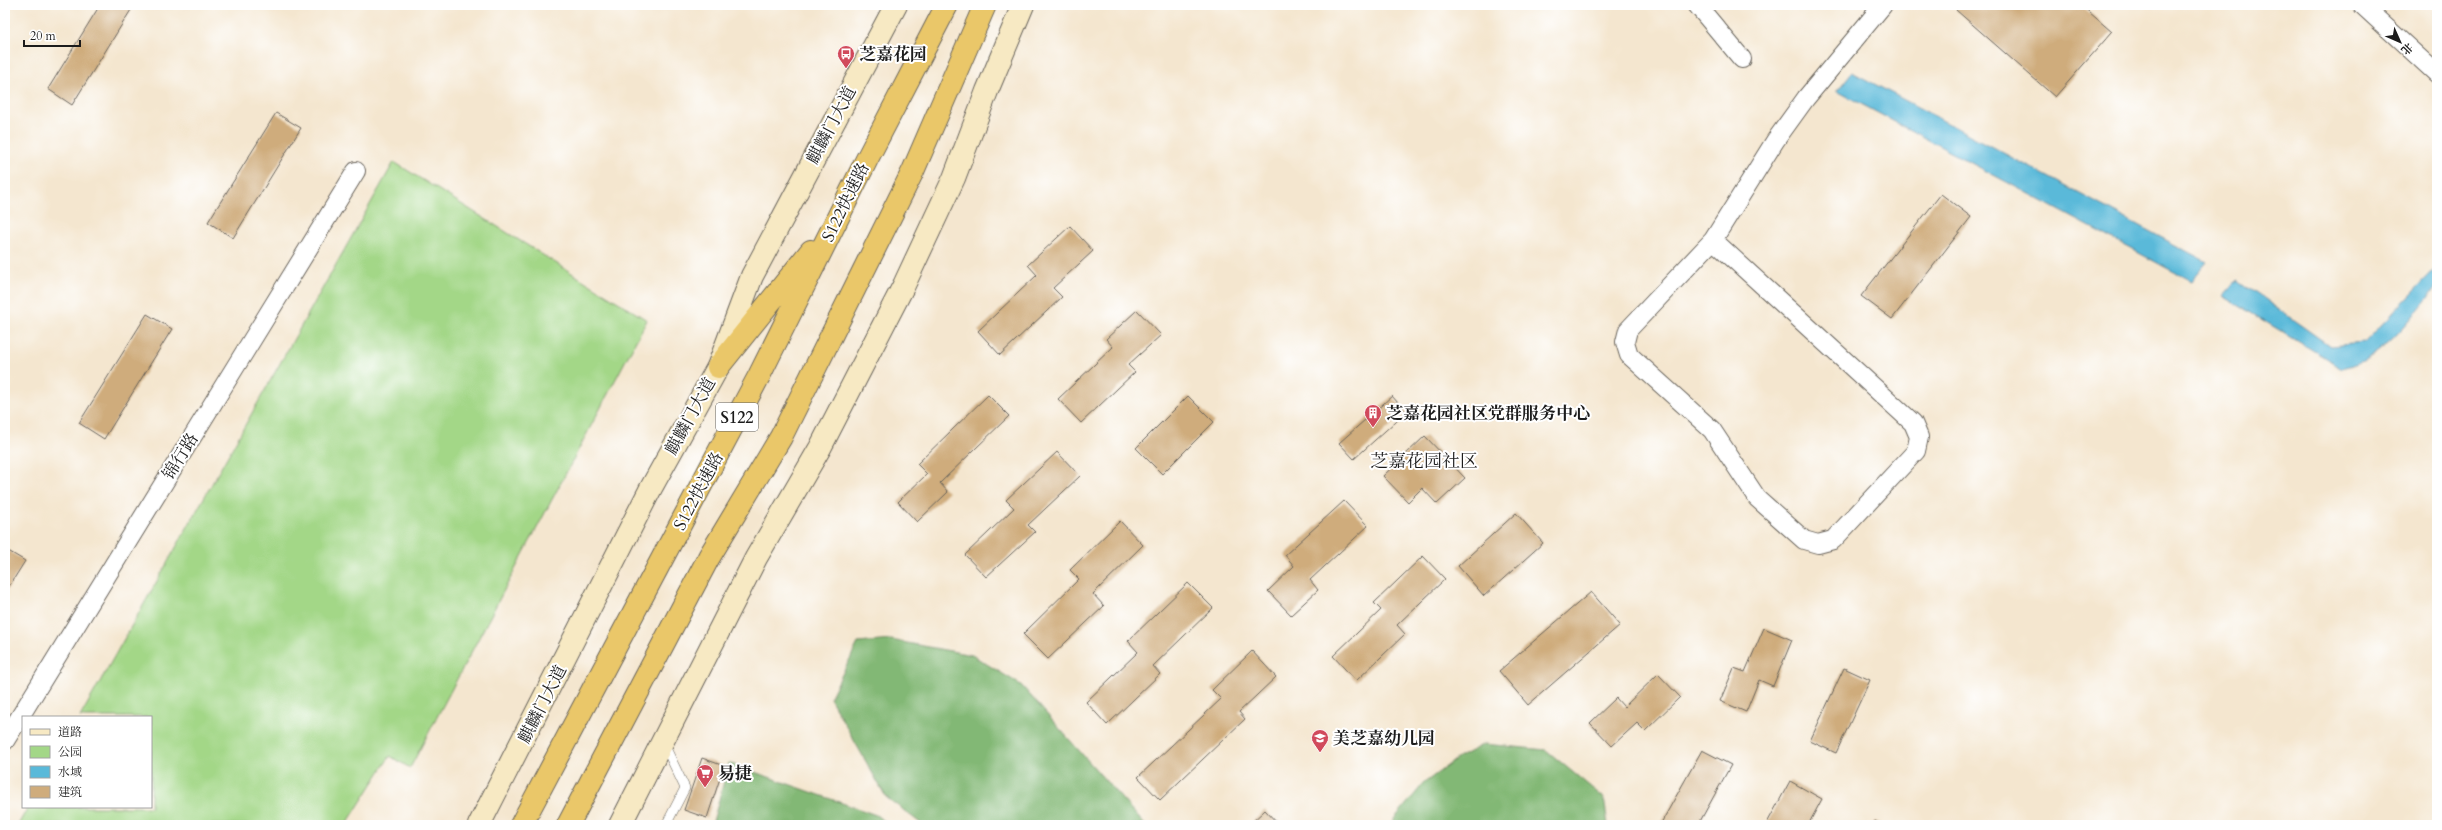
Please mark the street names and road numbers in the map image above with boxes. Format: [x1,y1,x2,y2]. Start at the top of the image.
street label: 麒麟门大道 [801,82,862,168]
street label: S122快速路 [816,159,875,246]
street label: 麒麟门大道 [660,373,721,459]
road number: S122 [716,403,758,431]
street label: 锦行路 [157,429,204,484]
street label: S122快速路 [668,448,729,534]
street label: 麒麟门大道 [513,661,572,747]

